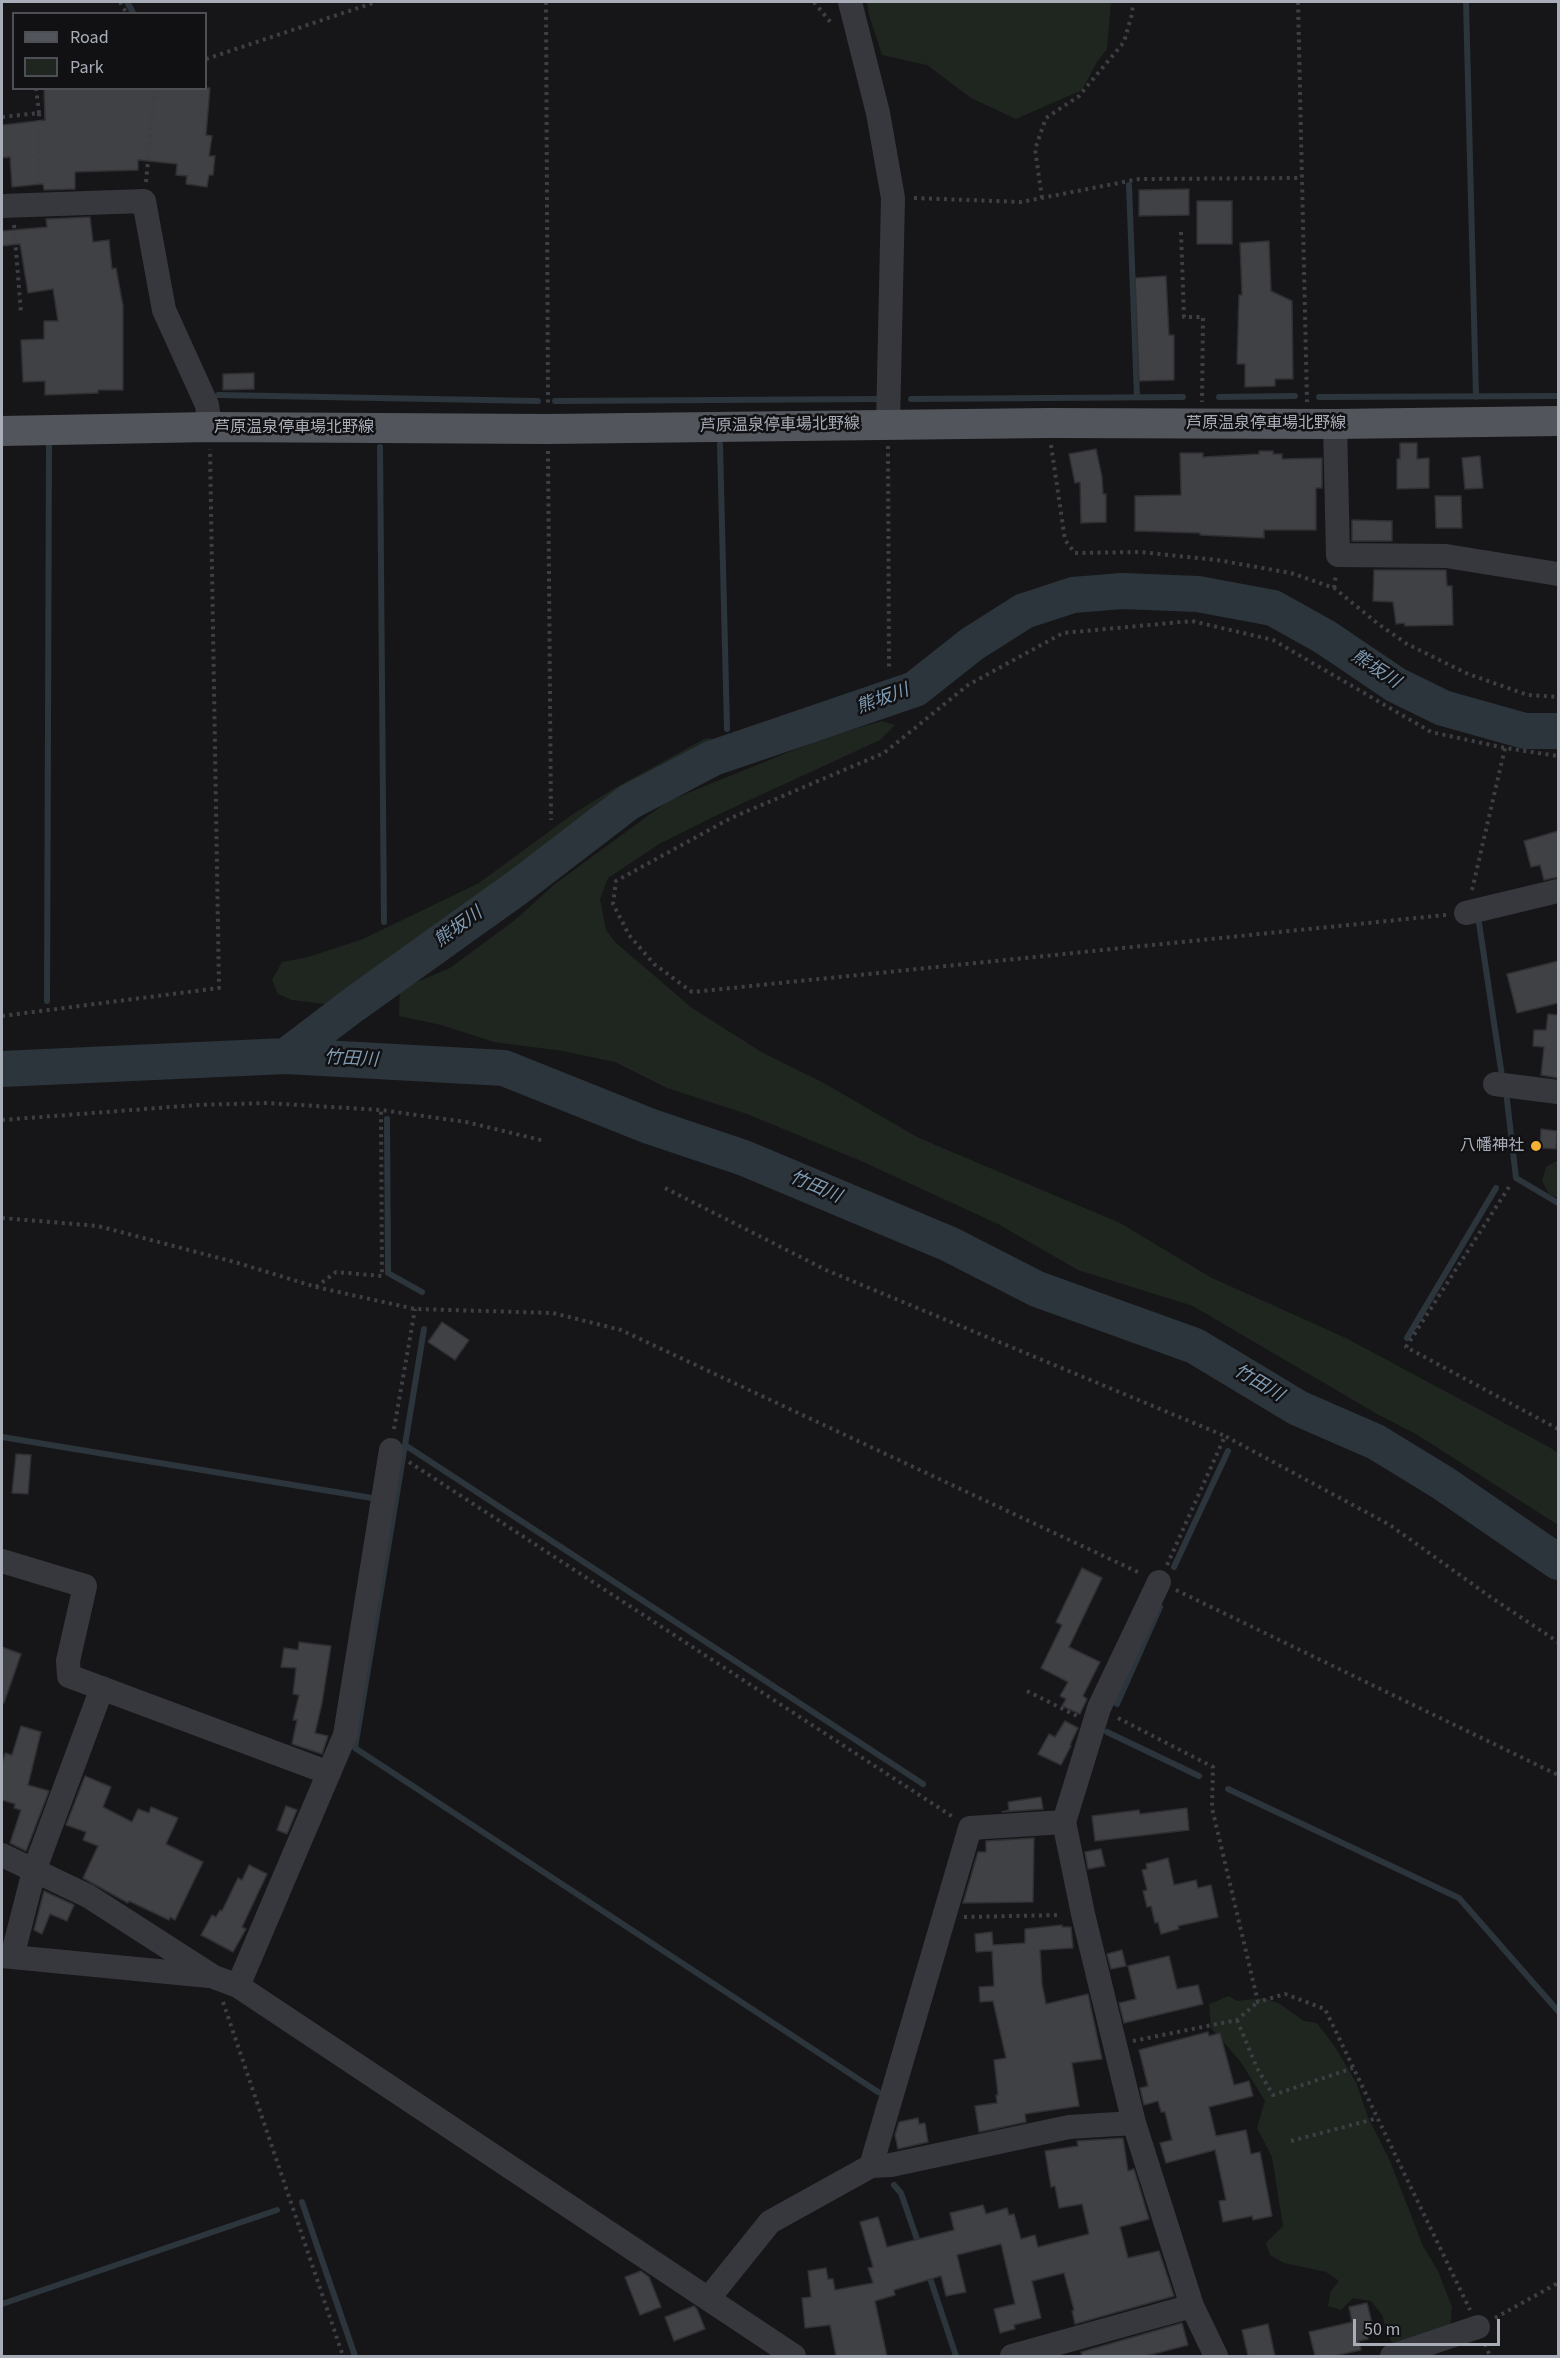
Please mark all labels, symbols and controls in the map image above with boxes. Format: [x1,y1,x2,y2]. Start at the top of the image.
legend [12,12,207,90]
text: Road [70,25,109,50]
text: Park [70,55,104,80]
street label: 芦原温泉停車場北野線 [1186,414,1346,434]
street label: 芦原温泉停車場北野線 [700,415,860,437]
street label: 芦原温泉停車場北野線 [214,418,374,438]
water label: 熊坂川 [1346,646,1404,694]
water label: 熊坂川 [854,681,912,719]
water label: 熊坂川 [431,903,487,953]
water label: 竹田川 [323,1048,379,1072]
place label: 八幡神社 [1460,1136,1524,1156]
marker: 八幡神社 [1529,1139,1543,1153]
water label: 竹田川 [786,1168,844,1208]
water label: 竹田川 [1229,1361,1287,1407]
scale bar [1356,2307,1503,2345]
text: 50 m [1364,2317,1400,2342]

